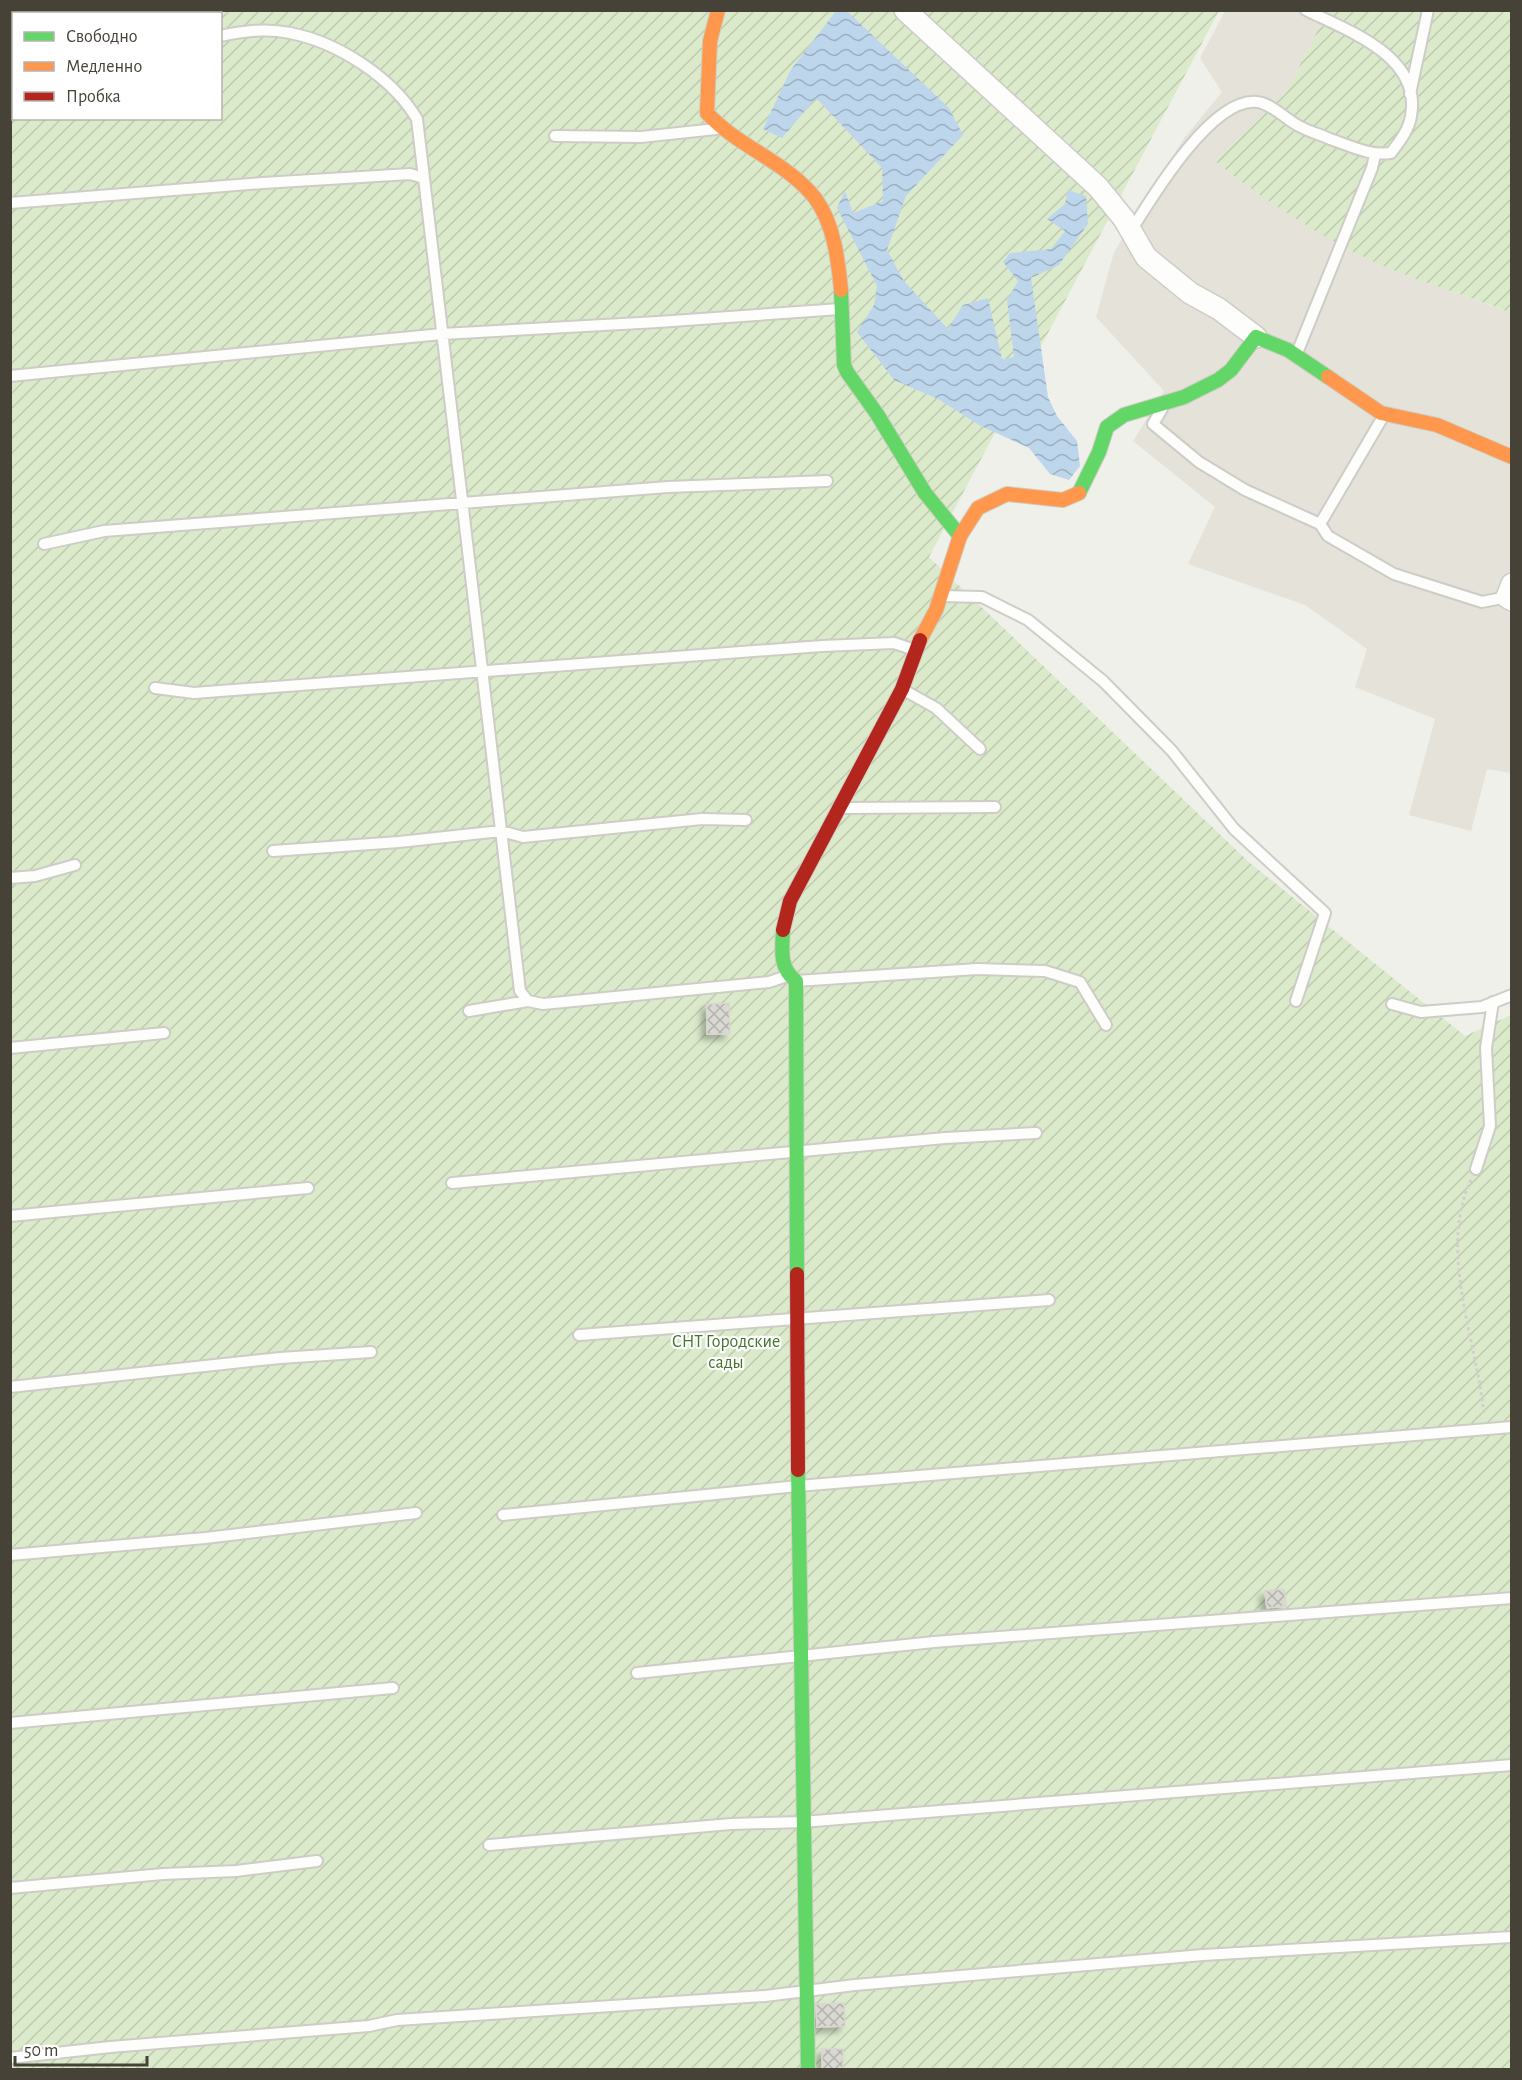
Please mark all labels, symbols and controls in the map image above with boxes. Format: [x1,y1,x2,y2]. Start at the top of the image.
legend [12,12,222,120]
text: Свободно [66,27,138,46]
text: Медленно [66,58,142,76]
text: Пробка [66,87,121,106]
park label: СНТ Городские сады [672,1333,780,1372]
scale bar [15,2029,147,2067]
text: 50 m [24,2042,58,2060]

